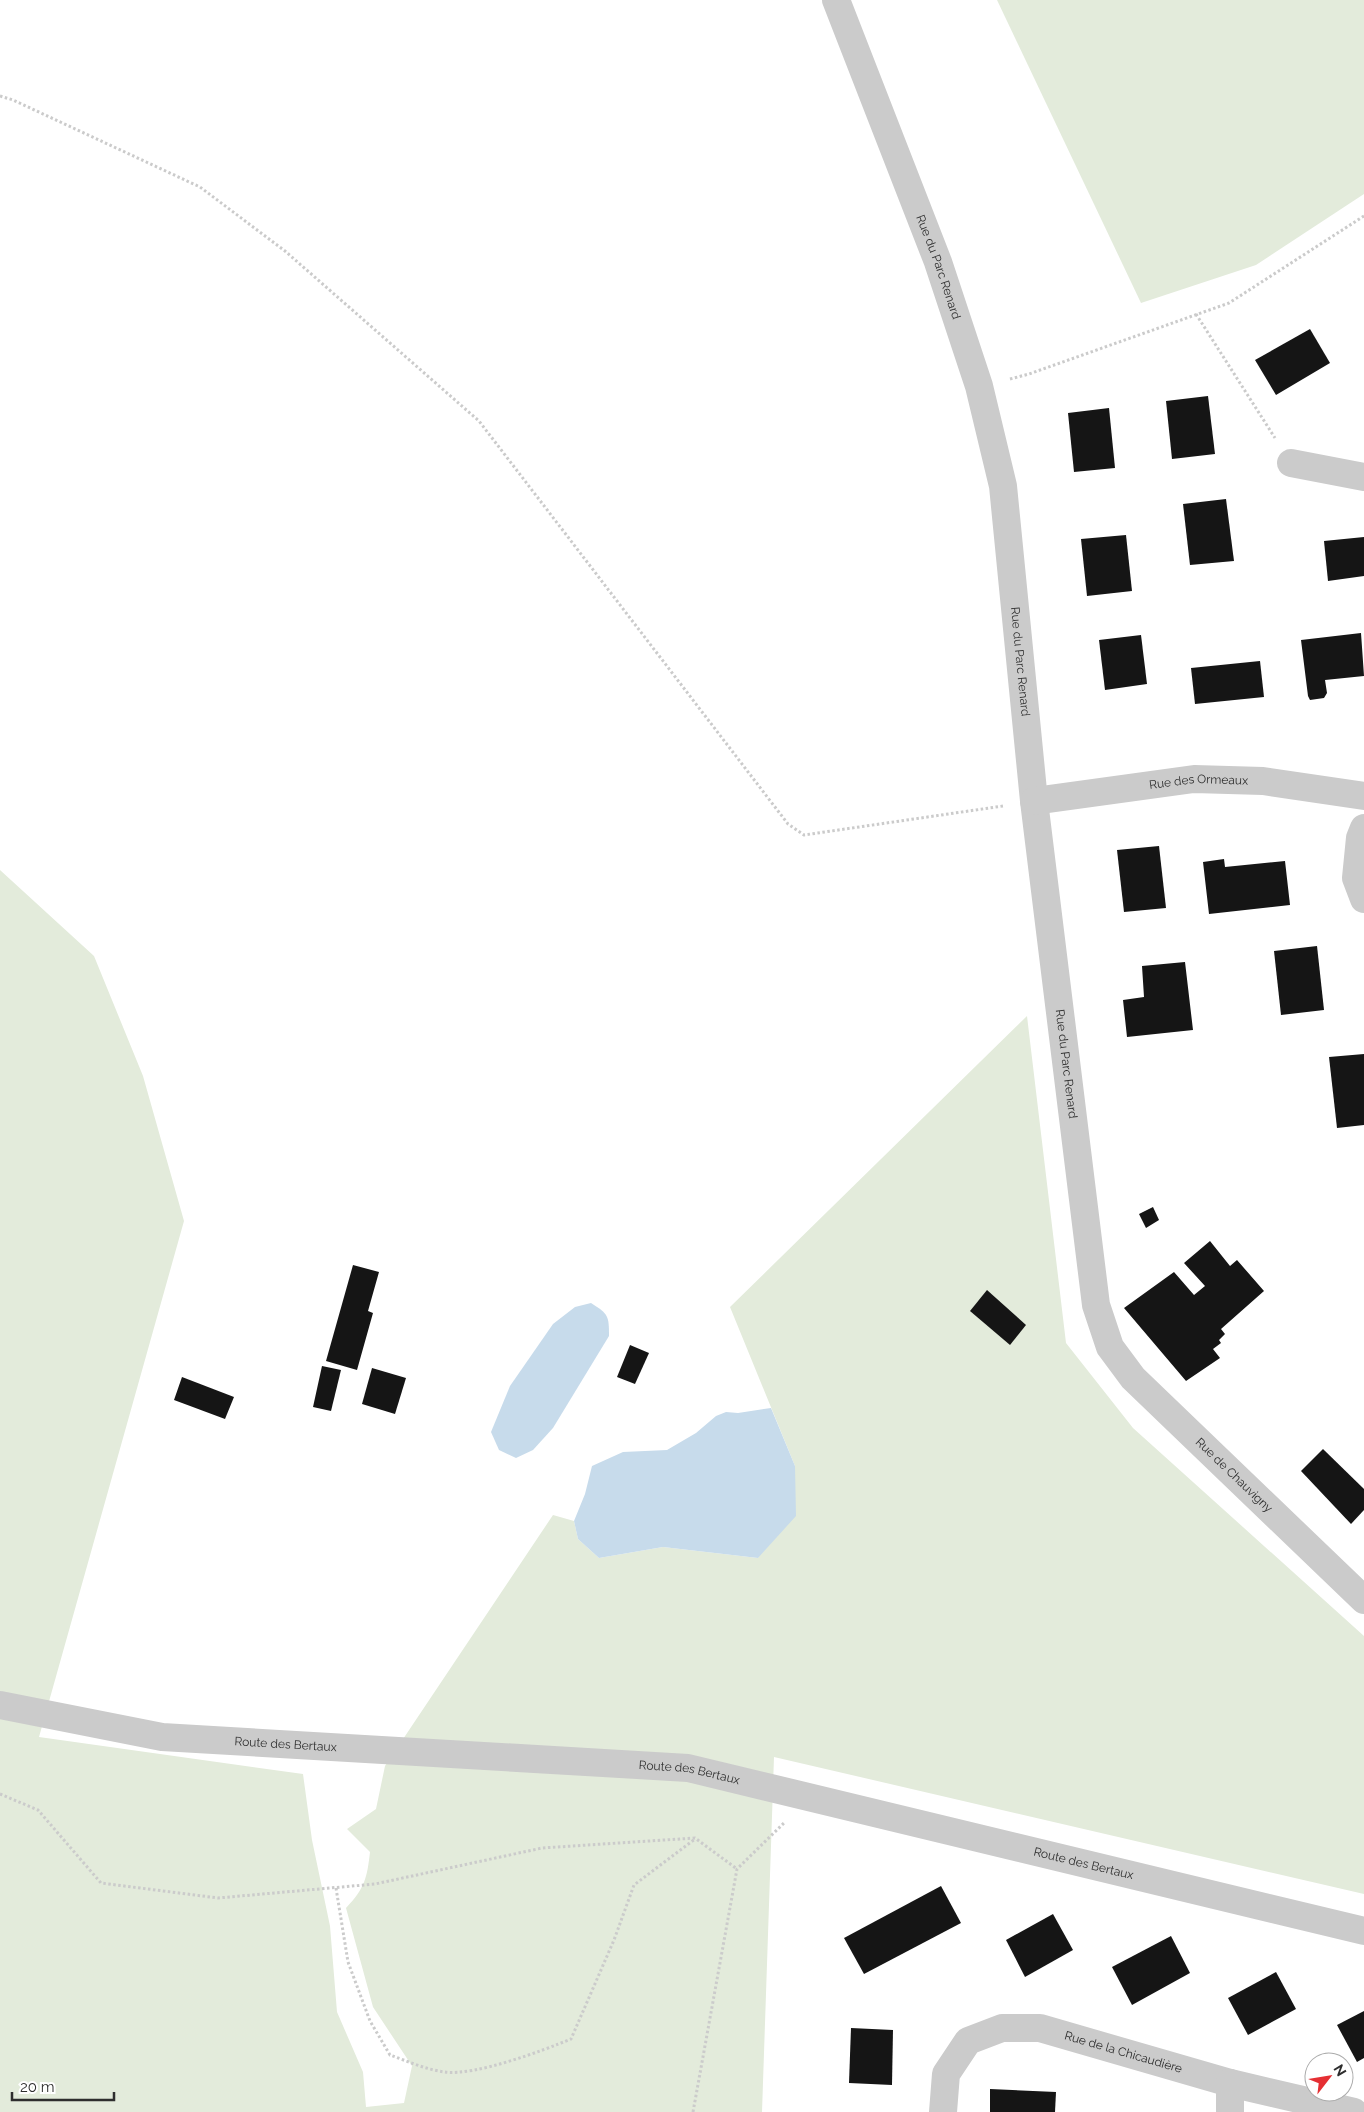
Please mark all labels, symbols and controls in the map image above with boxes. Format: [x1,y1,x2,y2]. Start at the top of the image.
street label: Rue du Parc Renard [913,213,963,321]
street label: Rue du Parc Renard [1008,606,1033,717]
street label: Rue des Ormeaux [1148,772,1248,792]
street label: Rue du Parc Renard [1053,1008,1080,1119]
street label: Rue de Chauvigny [1193,1435,1276,1516]
street label: Route des Bertaux [234,1734,337,1754]
street label: Route des Bertaux [638,1758,741,1787]
street label: Route des Bertaux [1032,1845,1135,1882]
street label: Rue de la Chicaudière [1063,2028,1184,2076]
north arrow [1304,2052,1354,2102]
text: N [1331,2062,1350,2079]
scale bar [12,2070,115,2102]
text: 20 m [20,2078,55,2096]

